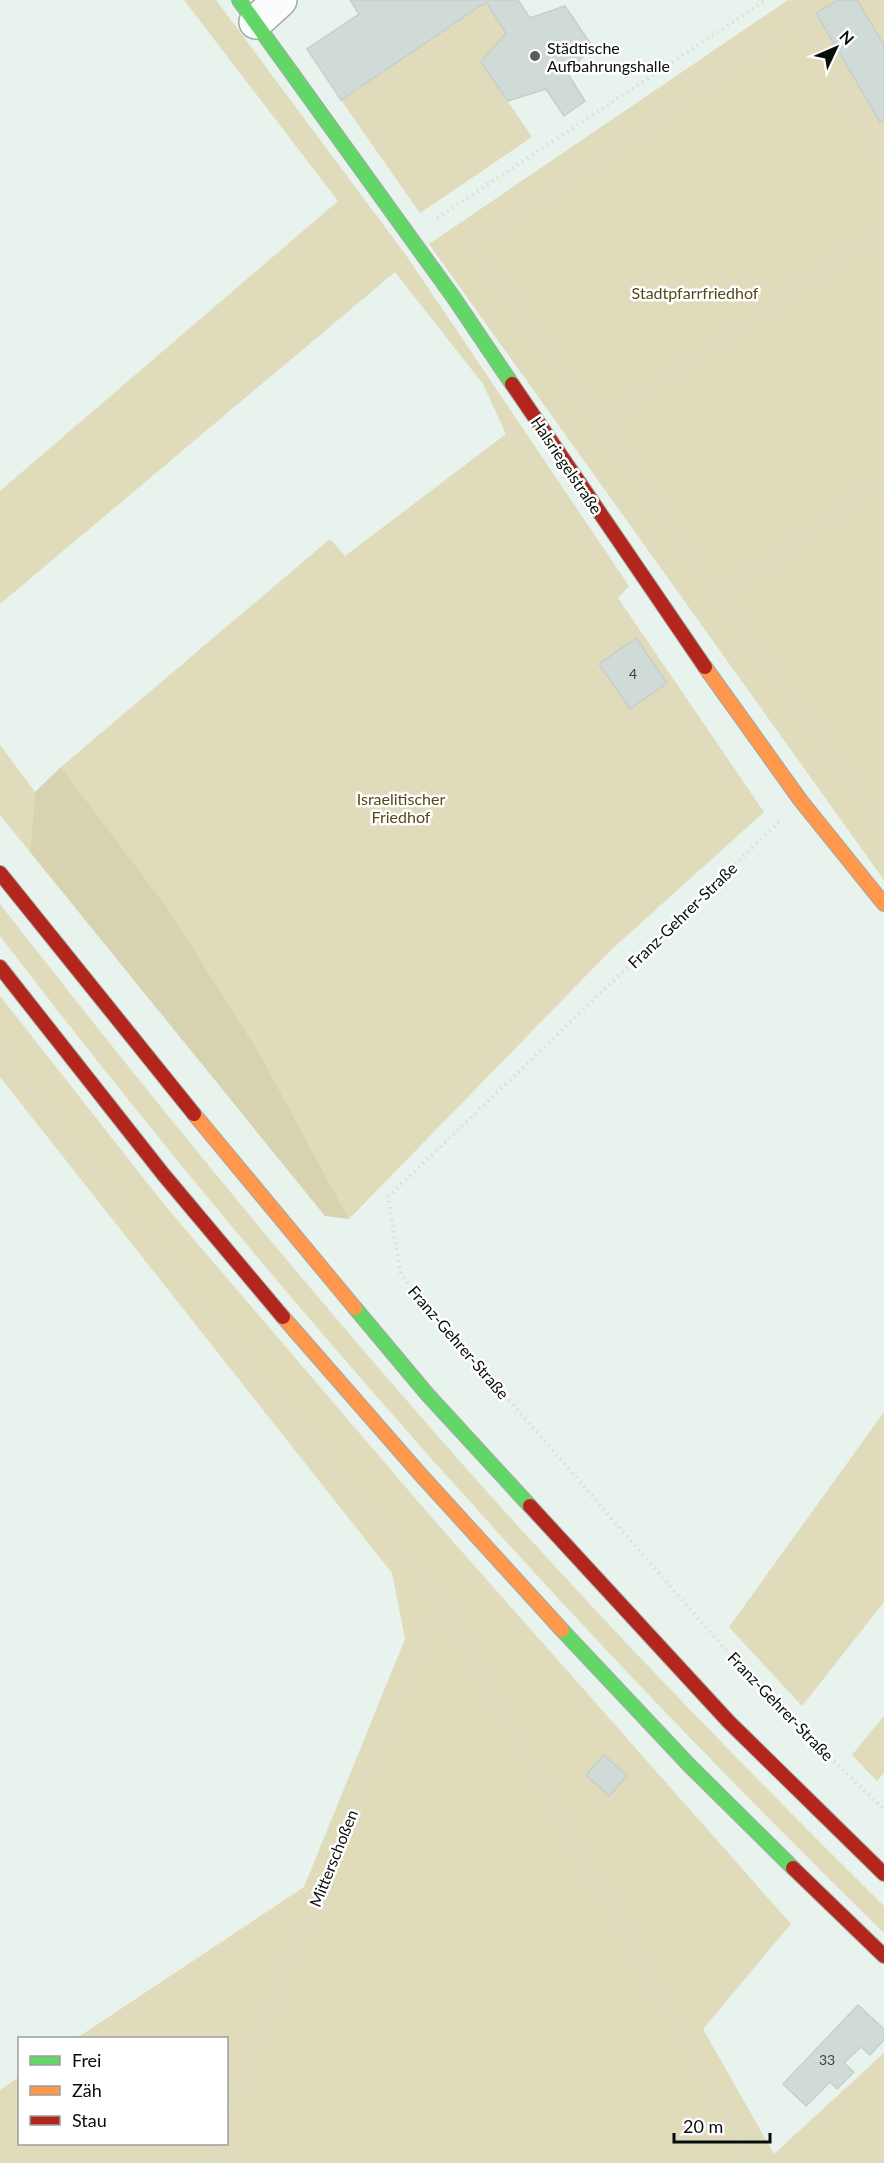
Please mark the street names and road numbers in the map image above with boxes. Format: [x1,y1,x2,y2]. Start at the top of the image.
street label: Halsriegelstraße [527,413,607,517]
street label: Franz-Gehrer-Straße [624,858,740,972]
street label: Franz-Gehrer-Straße [405,1282,513,1402]
street label: Franz-Gehrer-Straße [724,1648,838,1764]
street label: Mitterschoßen [305,1807,361,1909]

